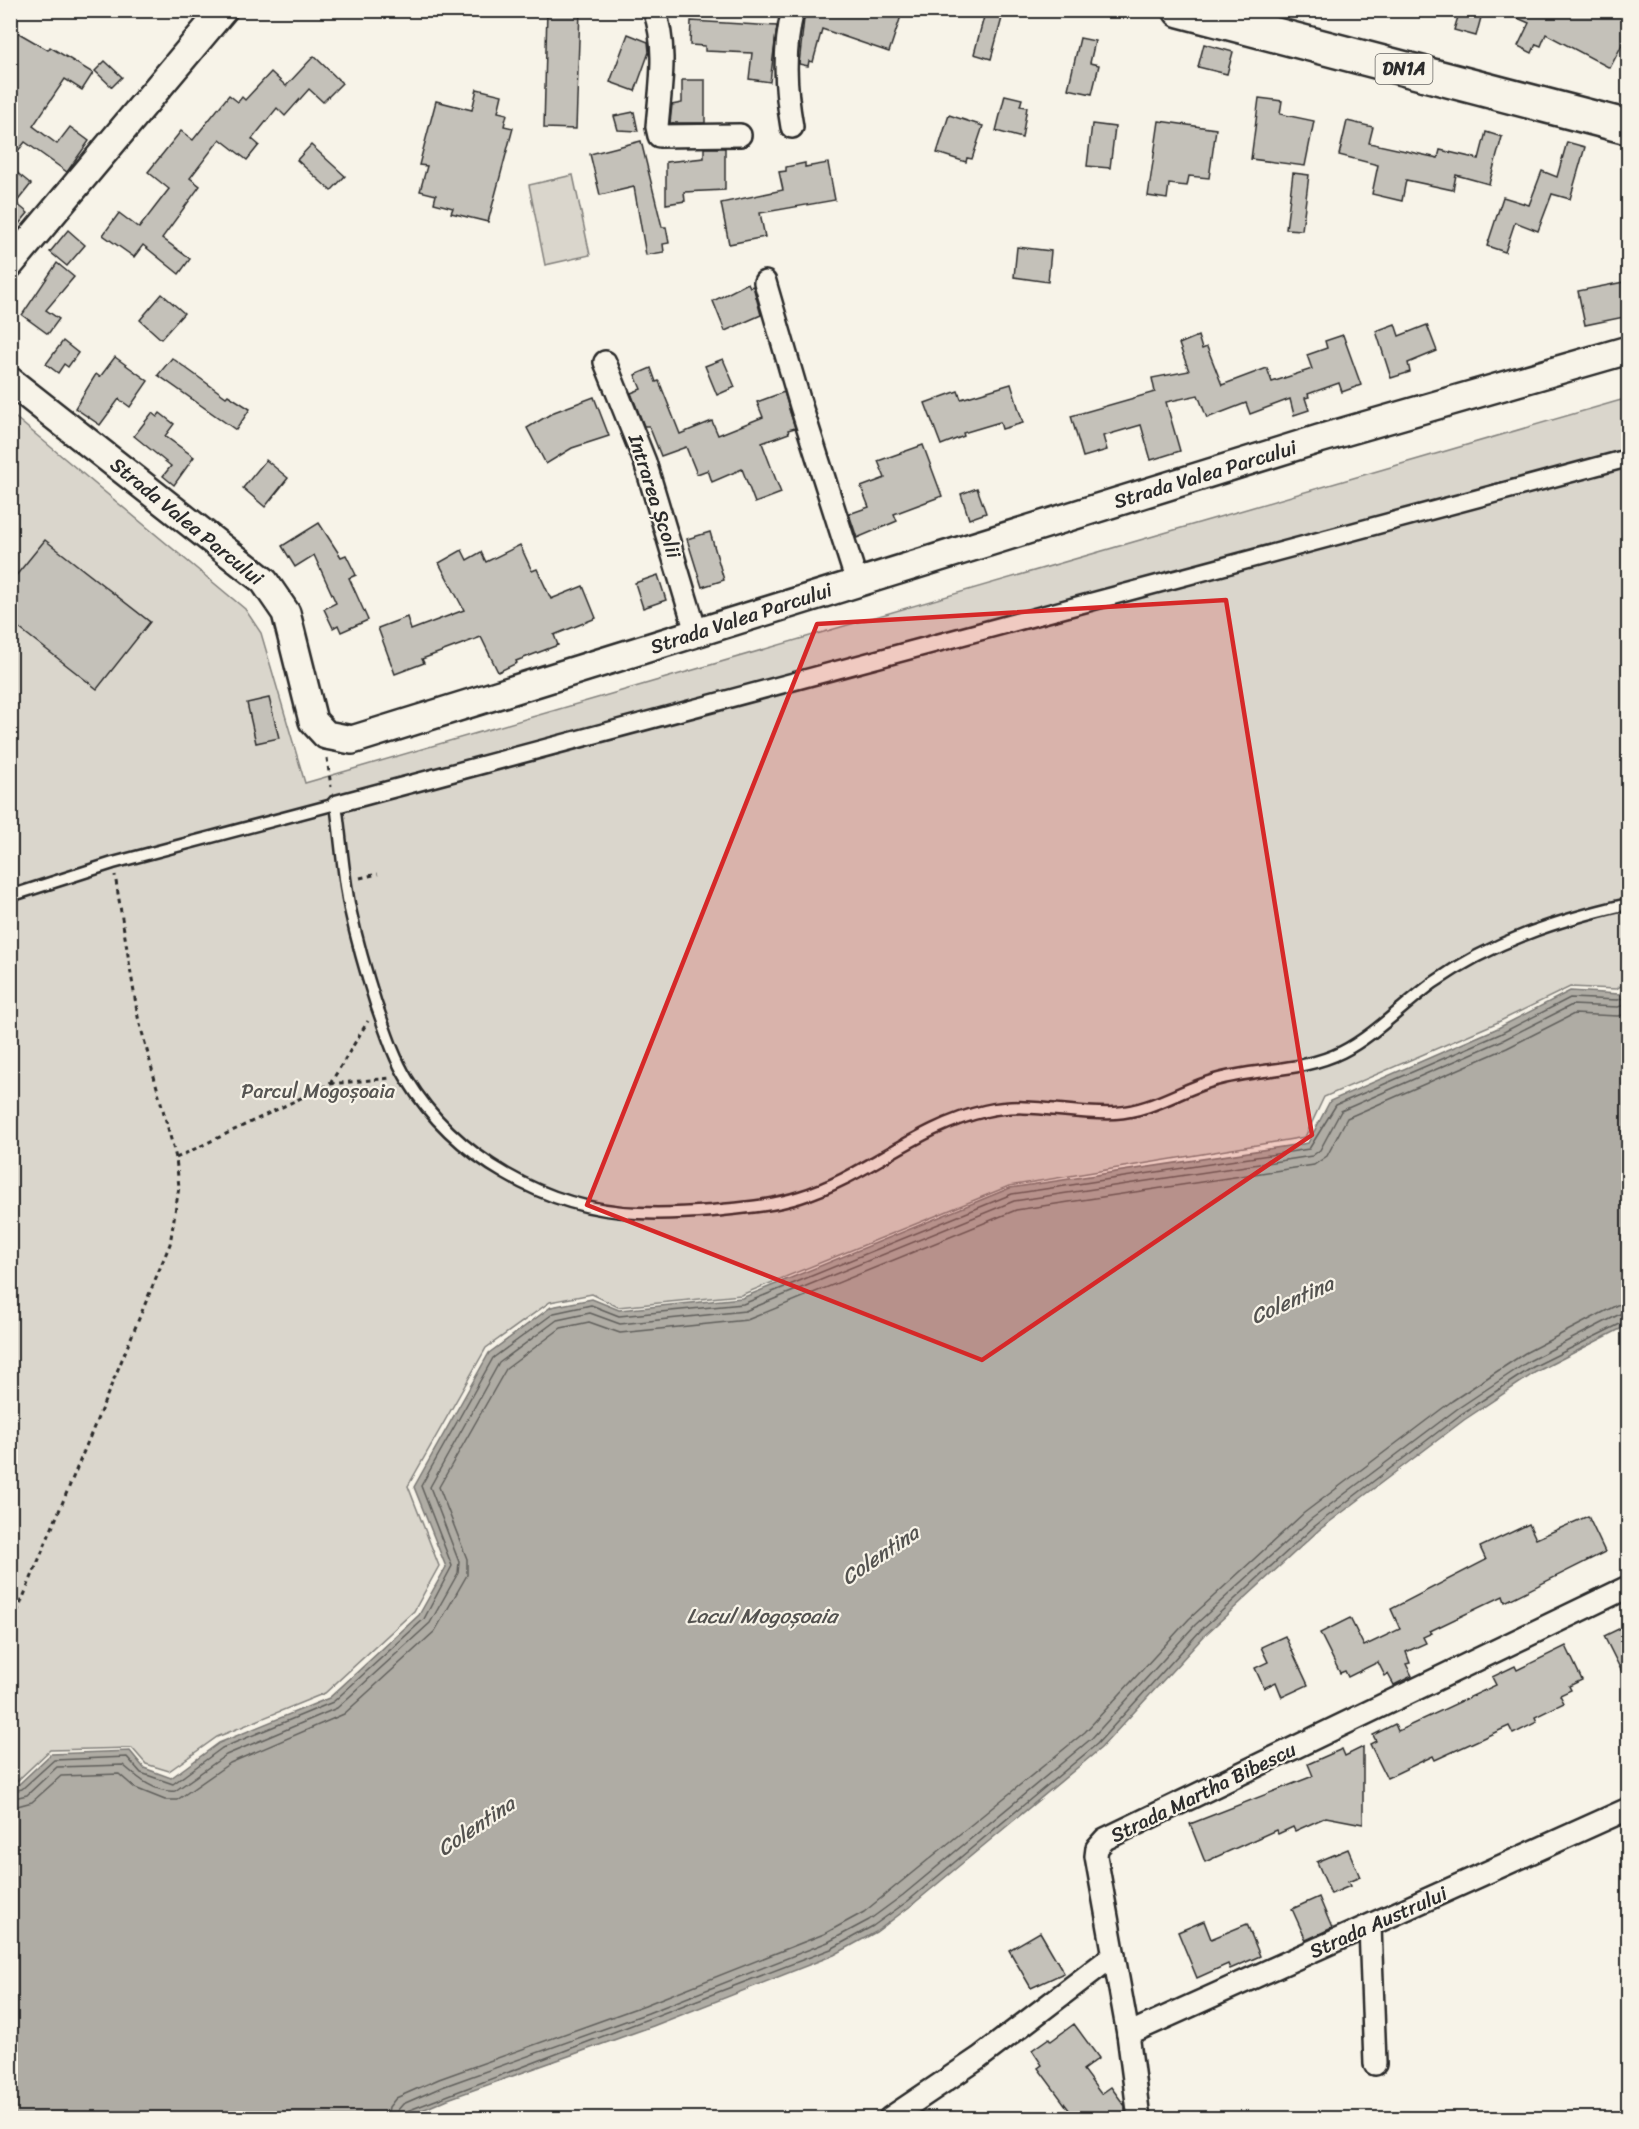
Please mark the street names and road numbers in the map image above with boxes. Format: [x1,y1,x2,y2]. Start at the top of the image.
road number: DN1A [1376,54,1432,84]
street label: Intrarea Școlii [618,429,691,563]
street label: Strada Valea Parcului [1109,430,1301,519]
street label: Strada Valea Parcului [102,448,272,595]
street label: Strada Valea Parcului [646,572,837,664]
street label: Strada Martha Bibescu [1104,1732,1302,1853]
street label: Strada Austrului [1303,1876,1453,1969]

